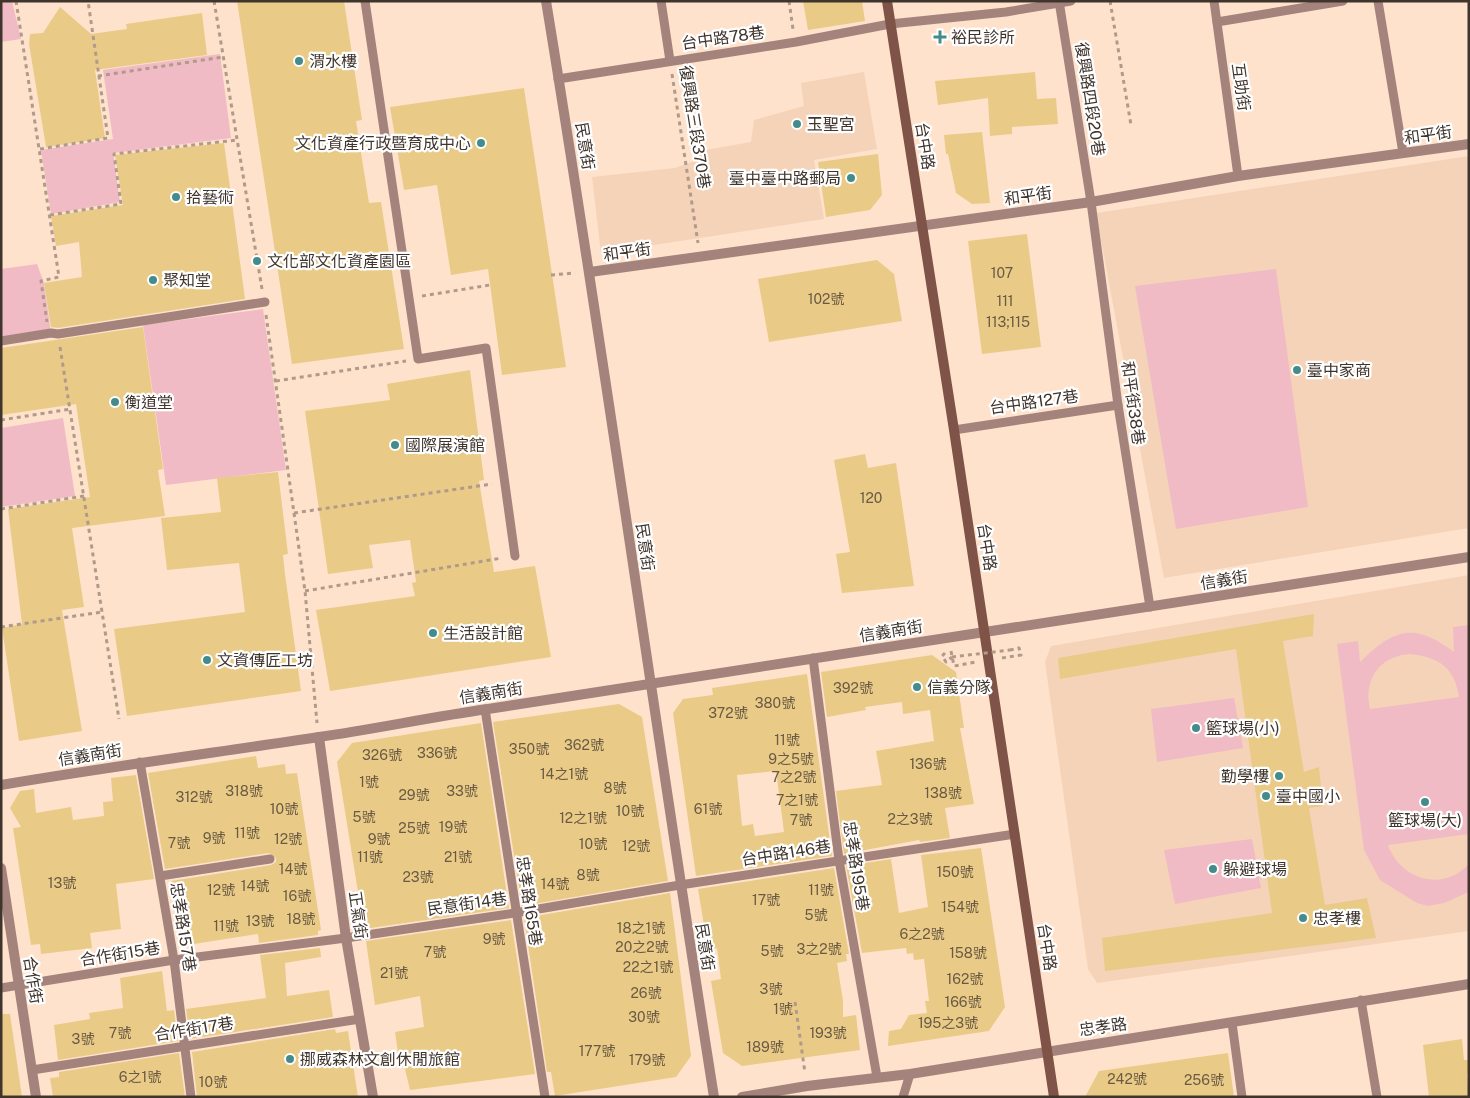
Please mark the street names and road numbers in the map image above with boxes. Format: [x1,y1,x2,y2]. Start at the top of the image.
street label: 台中路78巷 [680,23,766,53]
street label: 復興路四段20巷 [1072,41,1108,157]
street label: 互助街 [1228,62,1254,112]
street label: 復興路三段370巷 [676,64,714,190]
street label: 民意街 [572,121,598,171]
street label: 台中路 [912,121,938,171]
street label: 和平街 [1403,122,1453,148]
street label: 和平街 [1003,183,1053,209]
street label: 和平街 [602,239,652,265]
street label: 和平街38巷 [1118,360,1148,446]
street label: 台中路127巷 [988,386,1080,418]
street label: 民意街 [632,522,658,572]
street label: 台中路 [974,522,1000,572]
street label: 信義街 [1199,567,1249,593]
street label: 信義南街 [858,617,924,645]
street label: 信義南街 [458,679,524,707]
street label: 信義南街 [57,741,123,769]
street label: 忠孝路195巷 [840,820,872,912]
street label: 台中路146巷 [740,837,832,869]
street label: 忠孝路165巷 [513,855,545,947]
street label: 忠孝路157巷 [167,881,199,973]
street label: 民意街14巷 [426,889,508,919]
street label: 正氣街 [345,890,371,940]
street label: 民意街 [692,922,718,972]
street label: 台中路 [1034,922,1060,972]
street label: 合作街15巷 [79,938,161,970]
street label: 合作街 [20,955,46,1005]
street label: 合作街17巷 [153,1013,235,1045]
street label: 忠孝路 [1078,1014,1128,1040]

